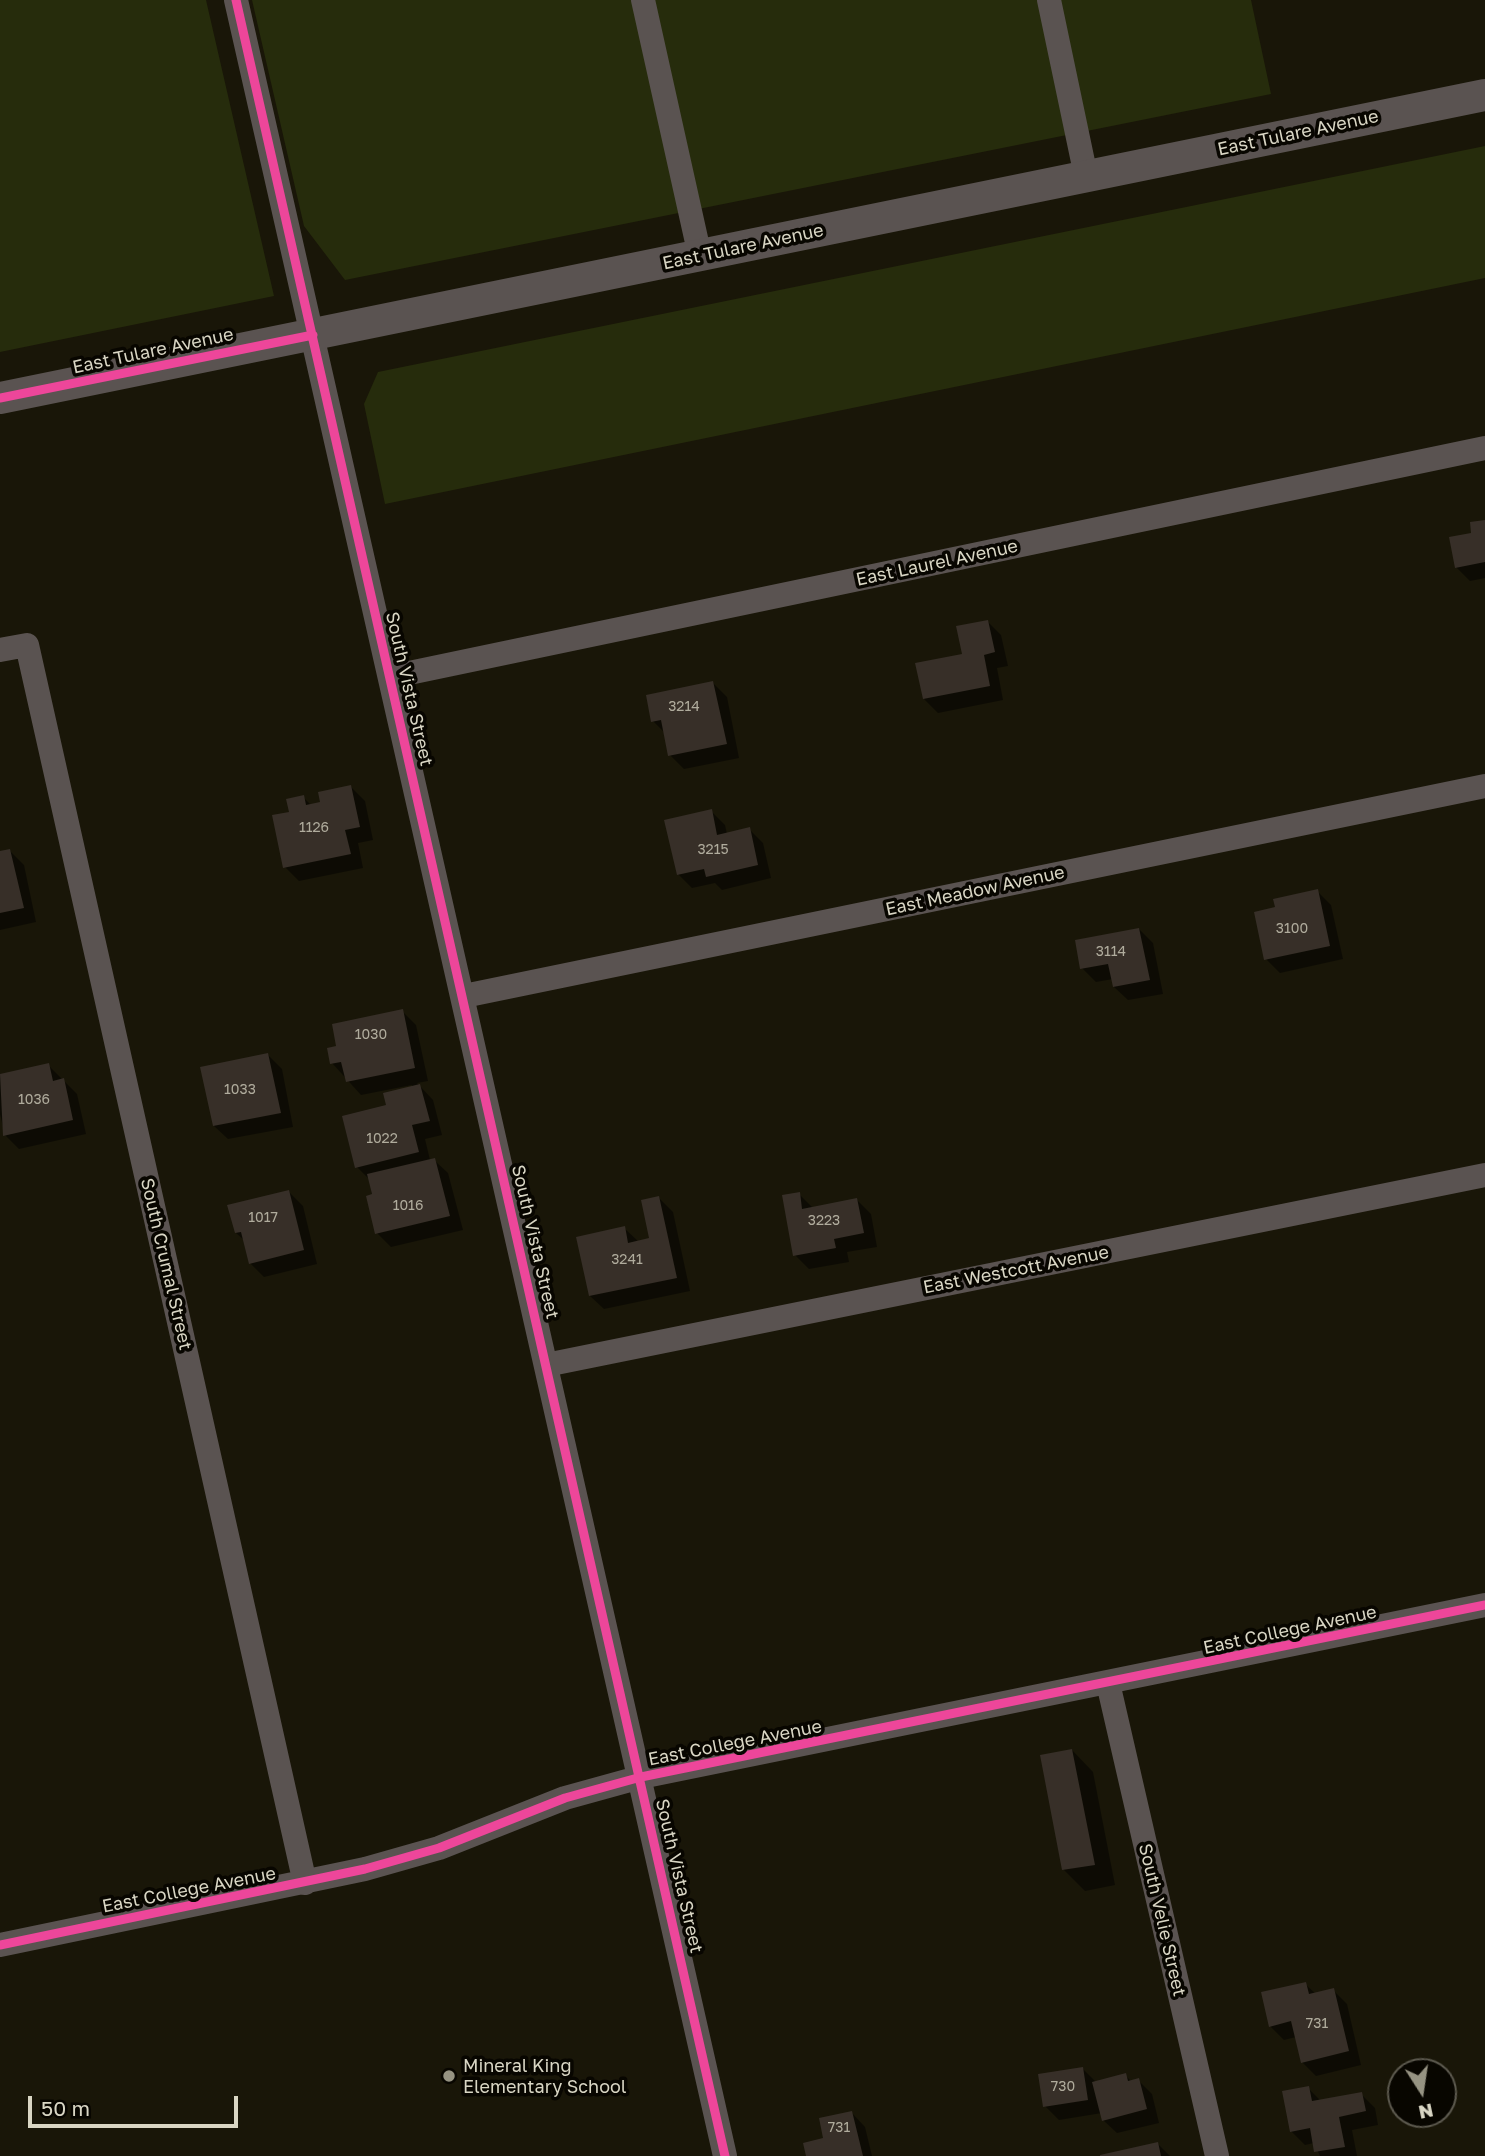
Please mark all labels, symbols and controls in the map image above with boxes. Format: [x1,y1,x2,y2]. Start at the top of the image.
street label: East Tulare Avenue [1216,105,1380,161]
street label: East Tulare Avenue [661,219,825,275]
street label: East Tulare Avenue [71,323,235,379]
street label: East Laurel Avenue [854,535,1020,591]
street label: South Vista Street [381,610,437,768]
house number: 3214 [668,699,700,715]
house number: 1126 [299,820,329,836]
house number: 3215 [697,842,729,858]
street label: East Meadow Avenue [883,861,1067,921]
house number: 3100 [1276,921,1308,937]
house number: 3114 [1096,944,1126,960]
house number: 1030 [355,1027,387,1043]
house number: 1033 [224,1082,256,1098]
house number: 1036 [18,1092,50,1108]
house number: 1022 [366,1131,398,1147]
street label: South Vista Street [507,1163,563,1321]
street label: South Crumal Street [136,1176,196,1352]
house number: 1016 [393,1198,423,1214]
house number: 1017 [248,1210,278,1226]
house number: 3223 [808,1213,840,1229]
street label: East Westcott Avenue [921,1241,1111,1299]
house number: 3241 [611,1252,643,1268]
street label: East College Avenue [1201,1601,1379,1659]
street label: East College Avenue [646,1716,824,1770]
street label: South Vista Street [651,1797,707,1955]
street label: South Velie Street [1134,1841,1190,1999]
street label: East College Avenue [100,1863,278,1917]
house number: 731 [1306,2016,1328,2032]
place label: Mineral King Elementary School [463,2055,627,2098]
north arrow [1387,2058,1457,2128]
marker: Mineral King Elementary School [441,2068,457,2084]
house number: 730 [1051,2079,1075,2095]
scale bar [32,2082,242,2126]
text: 50 m [41,2095,90,2121]
text: N [1417,2099,1436,2125]
house number: 731 [828,2120,850,2136]

